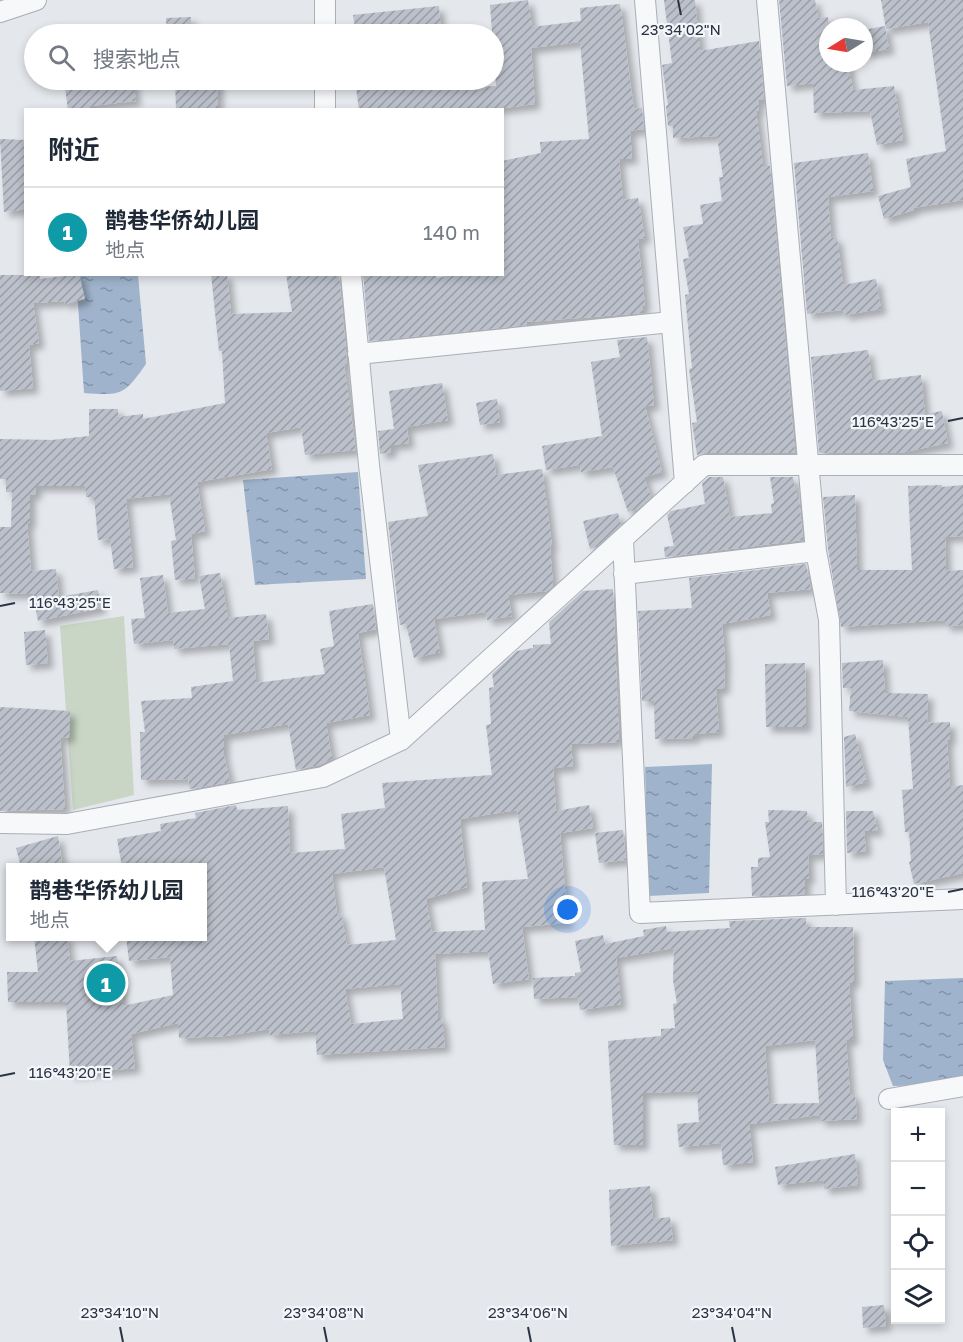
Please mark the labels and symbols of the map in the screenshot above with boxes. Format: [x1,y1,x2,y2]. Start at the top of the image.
north arrow [819,18,873,72]
text: 23°34'02"N [641,20,721,38]
text: 116°43'25"E [852,412,934,430]
text: 116°43'25"E [29,593,111,611]
text: 116°43'20"E [852,882,934,900]
your location [553,895,582,924]
pin: 1 [86,960,126,1006]
text: 116°43'20"E [29,1063,111,1081]
text: 23°34'10"N [81,1303,159,1321]
text: 23°34'08"N [284,1303,364,1321]
text: 23°34'06"N [488,1303,568,1321]
text: 23°34'04"N [692,1303,772,1321]

